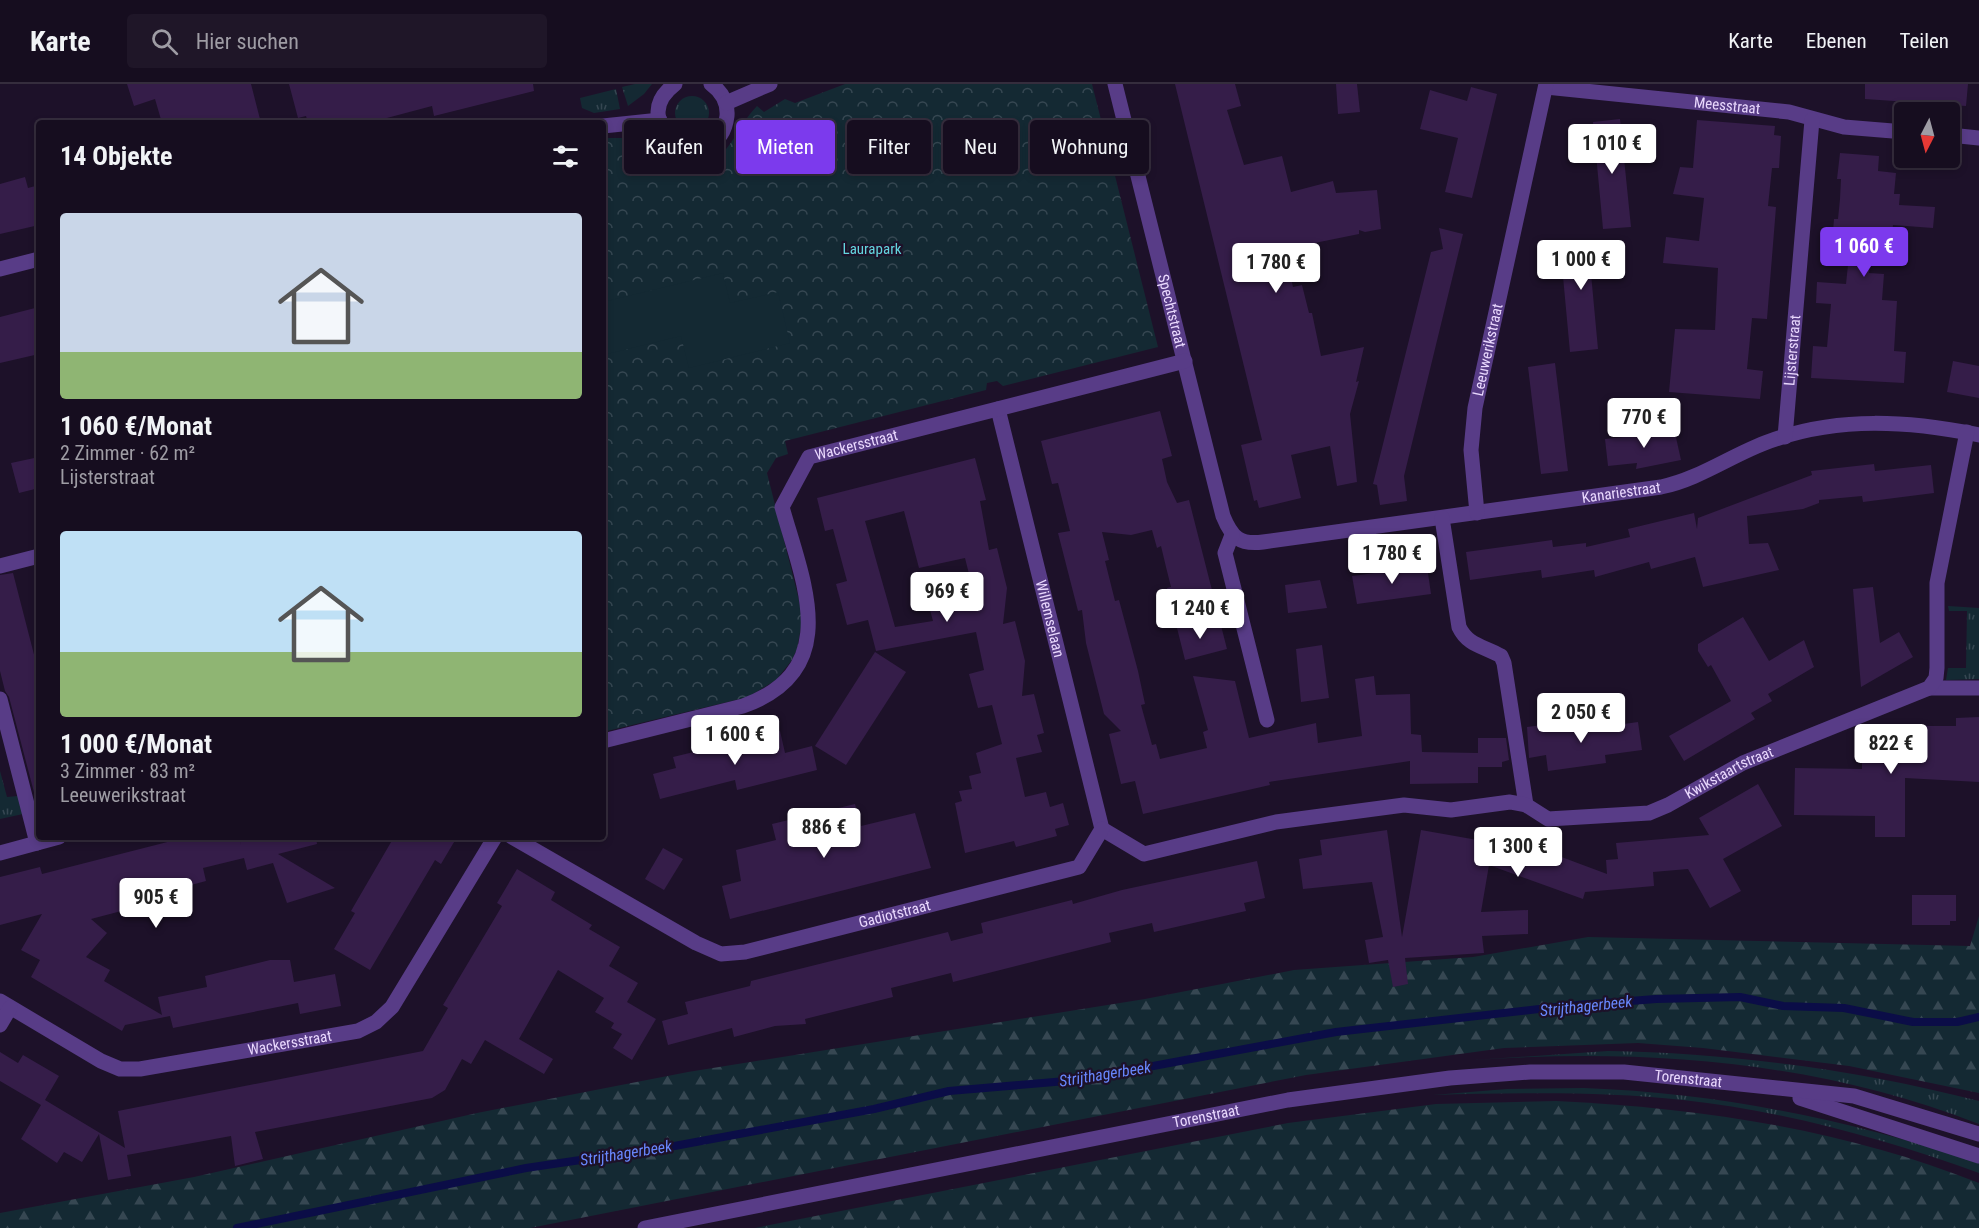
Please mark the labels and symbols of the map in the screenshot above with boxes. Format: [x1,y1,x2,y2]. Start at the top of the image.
street label: Meesstraat [1693,93,1761,118]
north arrow [1894,102,1960,168]
pin: 1 010 € [1557,124,1667,175]
pin: 1 060 € [1809,227,1919,278]
park label: Laurapark [843,240,902,258]
pin: 1 000 € [1526,240,1636,291]
pin: 1 780 € [1221,243,1331,294]
street label: Spechtstraat [1154,272,1190,350]
street label: Leeuwerikstraat [1469,302,1507,398]
street label: Lijsterstraat [1780,314,1804,387]
pin: 770 € [1602,398,1686,449]
street label: Wackersstraat [813,426,900,464]
street label: Kanariestraat [1581,478,1662,507]
pin: 1 780 € [1337,534,1447,585]
pin: 969 € [905,572,989,623]
street label: Willemselaan [1032,578,1068,659]
pin: 1 240 € [1145,589,1255,640]
pin: 2 050 € [1526,693,1636,744]
pin: 1 600 € [680,715,790,766]
pin: 822 € [1849,724,1933,775]
street label: Kwikstaartstraat [1682,743,1776,803]
pin: 886 € [782,808,866,859]
pin: 1 300 € [1463,827,1573,878]
pin: 905 € [114,878,198,929]
street label: Gadiotstraat [857,896,932,932]
water label: Strijthagerbeek [1539,992,1634,1020]
street label: Wackersstraat [246,1027,333,1059]
water label: Strijthagerbeek [1058,1057,1153,1091]
street label: Torenstraat [1654,1066,1723,1091]
street label: Torenstraat [1171,1101,1241,1132]
water label: Strijthagerbeek [579,1136,674,1170]

